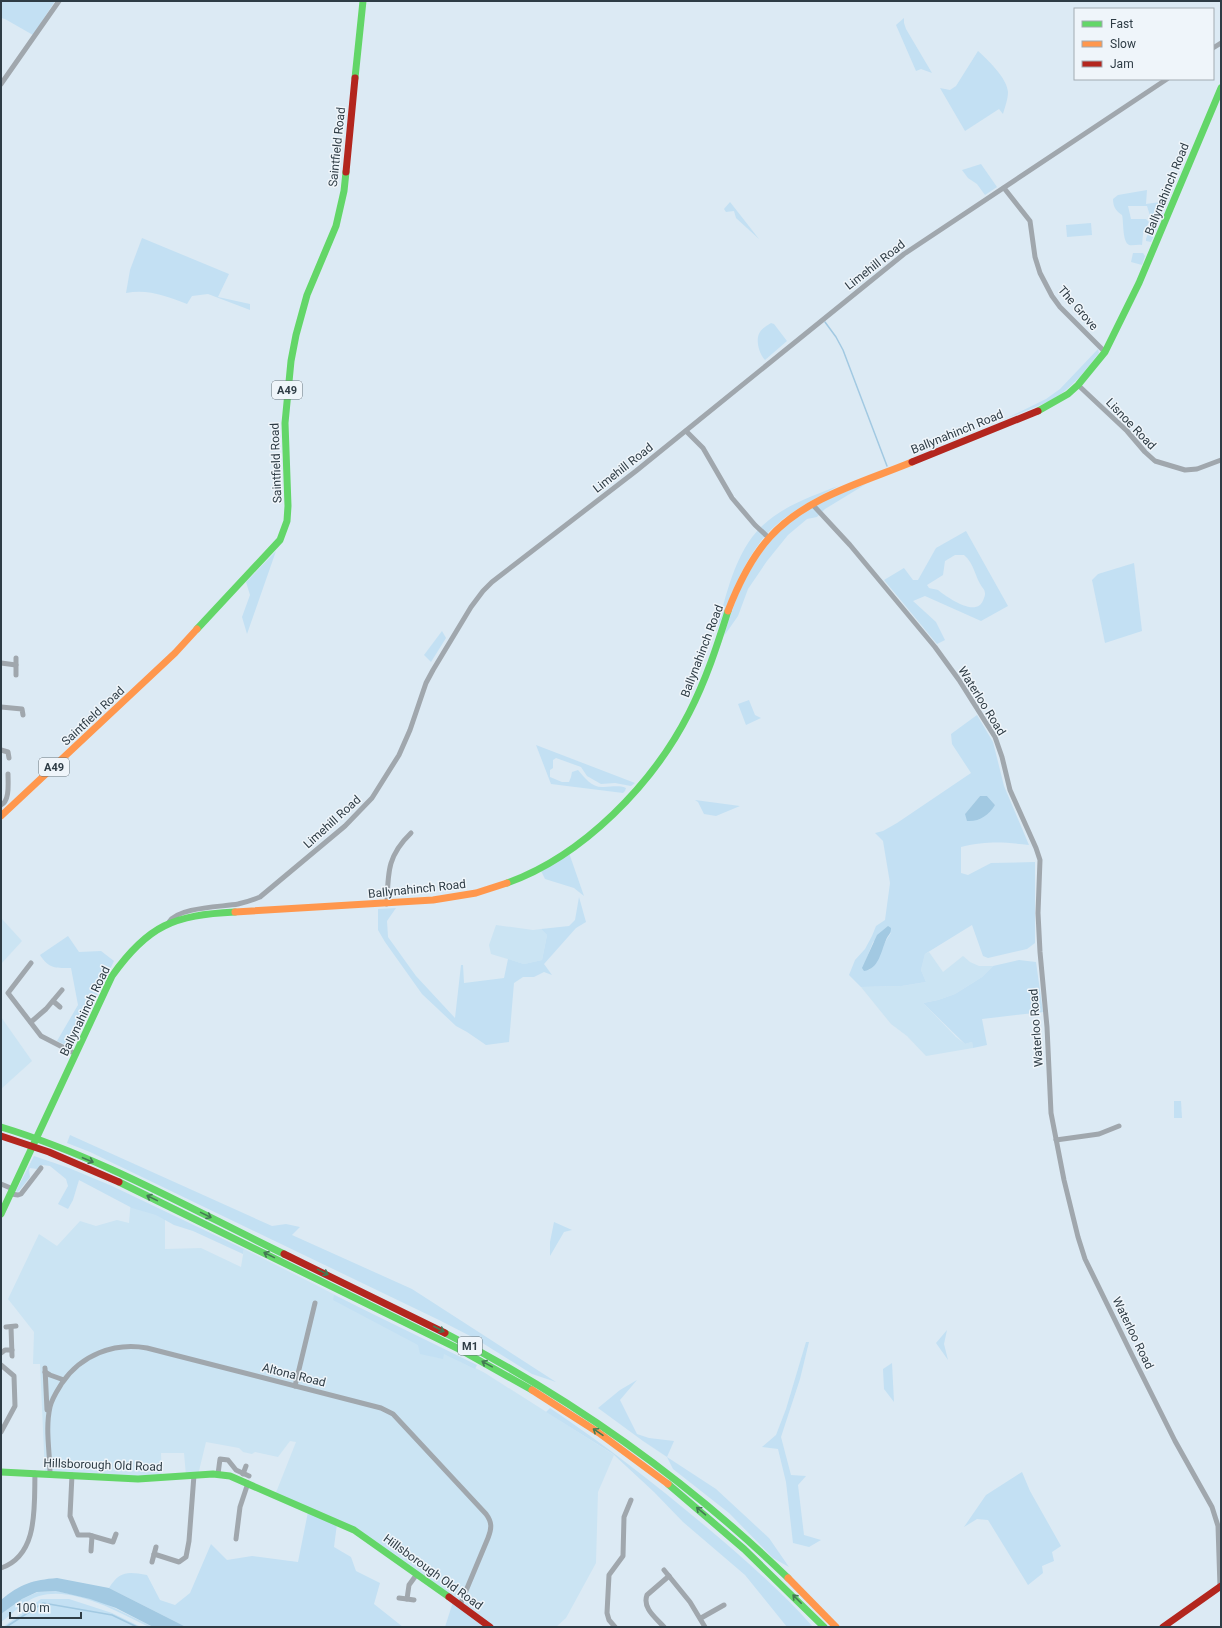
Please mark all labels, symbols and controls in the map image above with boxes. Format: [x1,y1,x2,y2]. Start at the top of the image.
legend [1074,8,1214,80]
text: Fast [1110,17,1133,31]
text: Slow [1110,37,1136,51]
text: Jam [1110,57,1134,71]
street label: Saintfield Road [326,106,348,188]
street label: Ballynahinch Road [1142,141,1192,237]
street label: Limehill Road [842,237,908,293]
street label: The Grove [1055,283,1101,333]
road number: A49 [272,381,302,399]
street label: Lisnoe Road [1103,395,1159,453]
street label: Ballynahinch Road [909,407,1005,457]
street label: Saintfield Road [268,423,284,503]
street label: Limehill Road [590,440,656,496]
street label: Ballynahinch Road [678,603,726,699]
street label: Waterloo Road [955,664,1009,738]
street label: Saintfield Road [59,683,127,749]
road number: A49 [39,758,69,776]
street label: Limehill Road [301,793,363,851]
street label: Ballynahinch Road [367,877,467,901]
street label: Ballynahinch Road [57,964,113,1058]
street label: Waterloo Road [1026,988,1046,1068]
one-way arrow [82,1156,94,1164]
one-way arrow [146,1194,158,1201]
one-way arrow [200,1212,212,1219]
one-way arrow [263,1251,275,1258]
one-way arrow [316,1269,328,1276]
street label: Waterloo Road [1110,1295,1156,1371]
one-way arrow [433,1326,445,1334]
road number: M1 [458,1337,482,1355]
street label: Altona Road [261,1360,327,1390]
one-way arrow [481,1360,493,1367]
one-way arrow [593,1428,604,1436]
street label: Hillsborough Old Road [43,1456,163,1474]
one-way arrow [696,1507,706,1516]
street label: Hillsborough Old Road [381,1531,485,1613]
scale bar [10,1594,81,1620]
one-way arrow [792,1594,802,1604]
text: 100 m [16,1601,50,1615]

